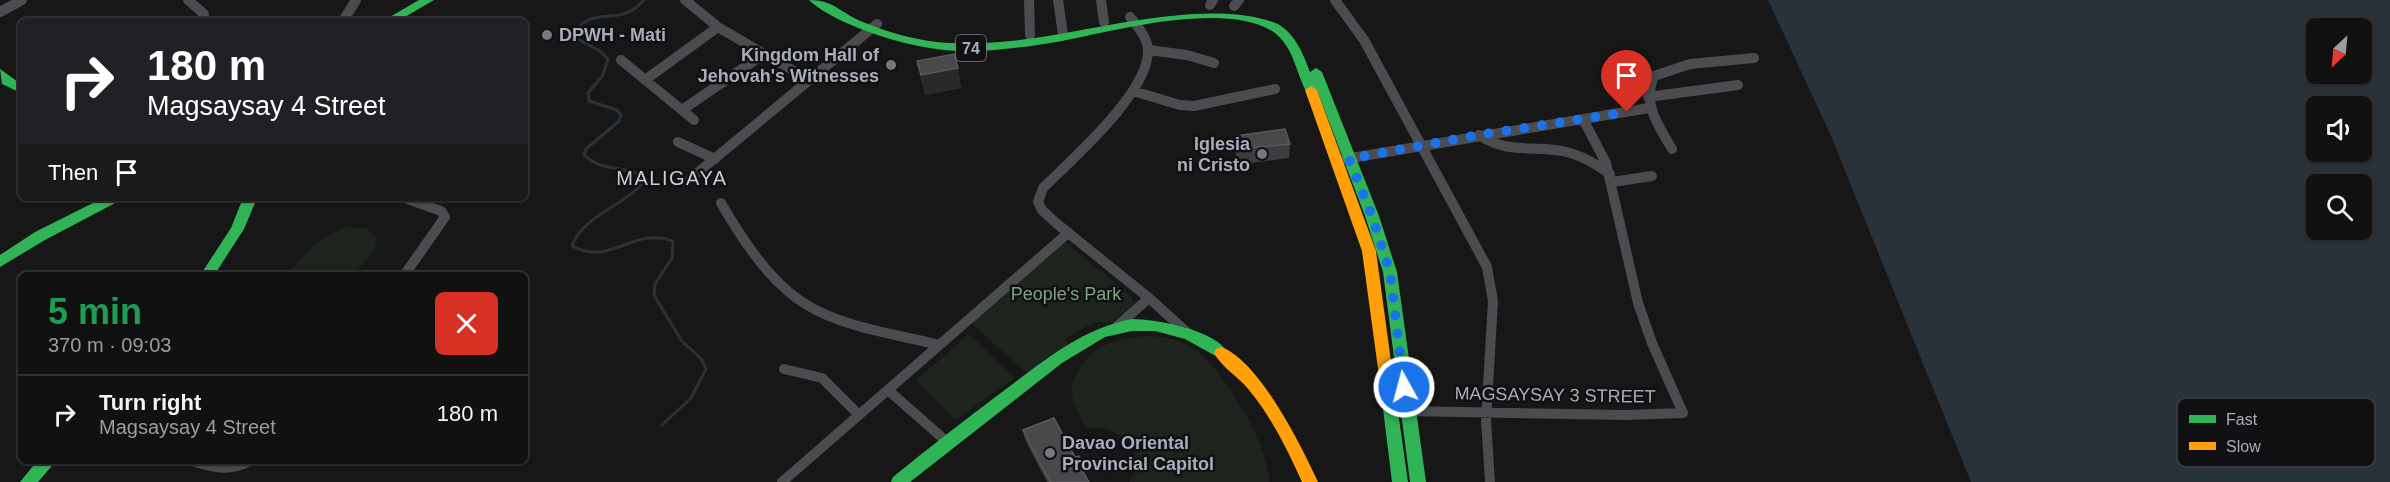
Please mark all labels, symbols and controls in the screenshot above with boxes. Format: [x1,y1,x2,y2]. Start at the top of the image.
north arrow [2306,18,2372,84]
map controls [2306,18,2372,240]
place label: DPWH - Mati [559,25,666,45]
marker: DPWH - Mati [540,28,554,42]
road number: 74 [956,35,986,61]
icon: right [48,42,126,120]
text: 180 m [147,42,266,89]
place label: Kingdom Hall of Jehovah's Witnesses [698,45,880,86]
pin [1601,50,1652,112]
marker: Kingdom Hall of Jehovah's Witnesses [884,58,898,72]
icon: arrive [1610,59,1643,92]
text: Magsaysay 4 Street [147,91,386,121]
button: sound [2306,96,2372,162]
place label: Iglesia ni Cristo [1177,134,1251,175]
marker: Iglesia ni Cristo [1255,147,1269,161]
icon: arrive [110,156,143,189]
text: Then [48,160,98,185]
district label: MALIGAYA [616,167,728,189]
button: search [2306,174,2372,240]
park label: People's Park [1011,284,1122,304]
text: 5 min [48,291,142,332]
button: close [435,292,498,355]
text: 370 m · 09:03 [48,334,171,356]
position arrow [1372,355,1436,419]
street label: MAGSAYSAY 3 STREET [1454,383,1656,407]
text: Turn right [99,390,201,415]
icon: right [48,398,81,431]
legend [2177,398,2375,467]
text: 180 m [437,401,498,426]
text: Fast [2226,411,2258,428]
text: Magsaysay 4 Street [99,416,276,438]
place label: Davao Oriental Provincial Capitol [1062,433,1214,474]
text: Slow [2226,438,2261,455]
marker: Davao Oriental Provincial Capitol [1043,446,1057,460]

